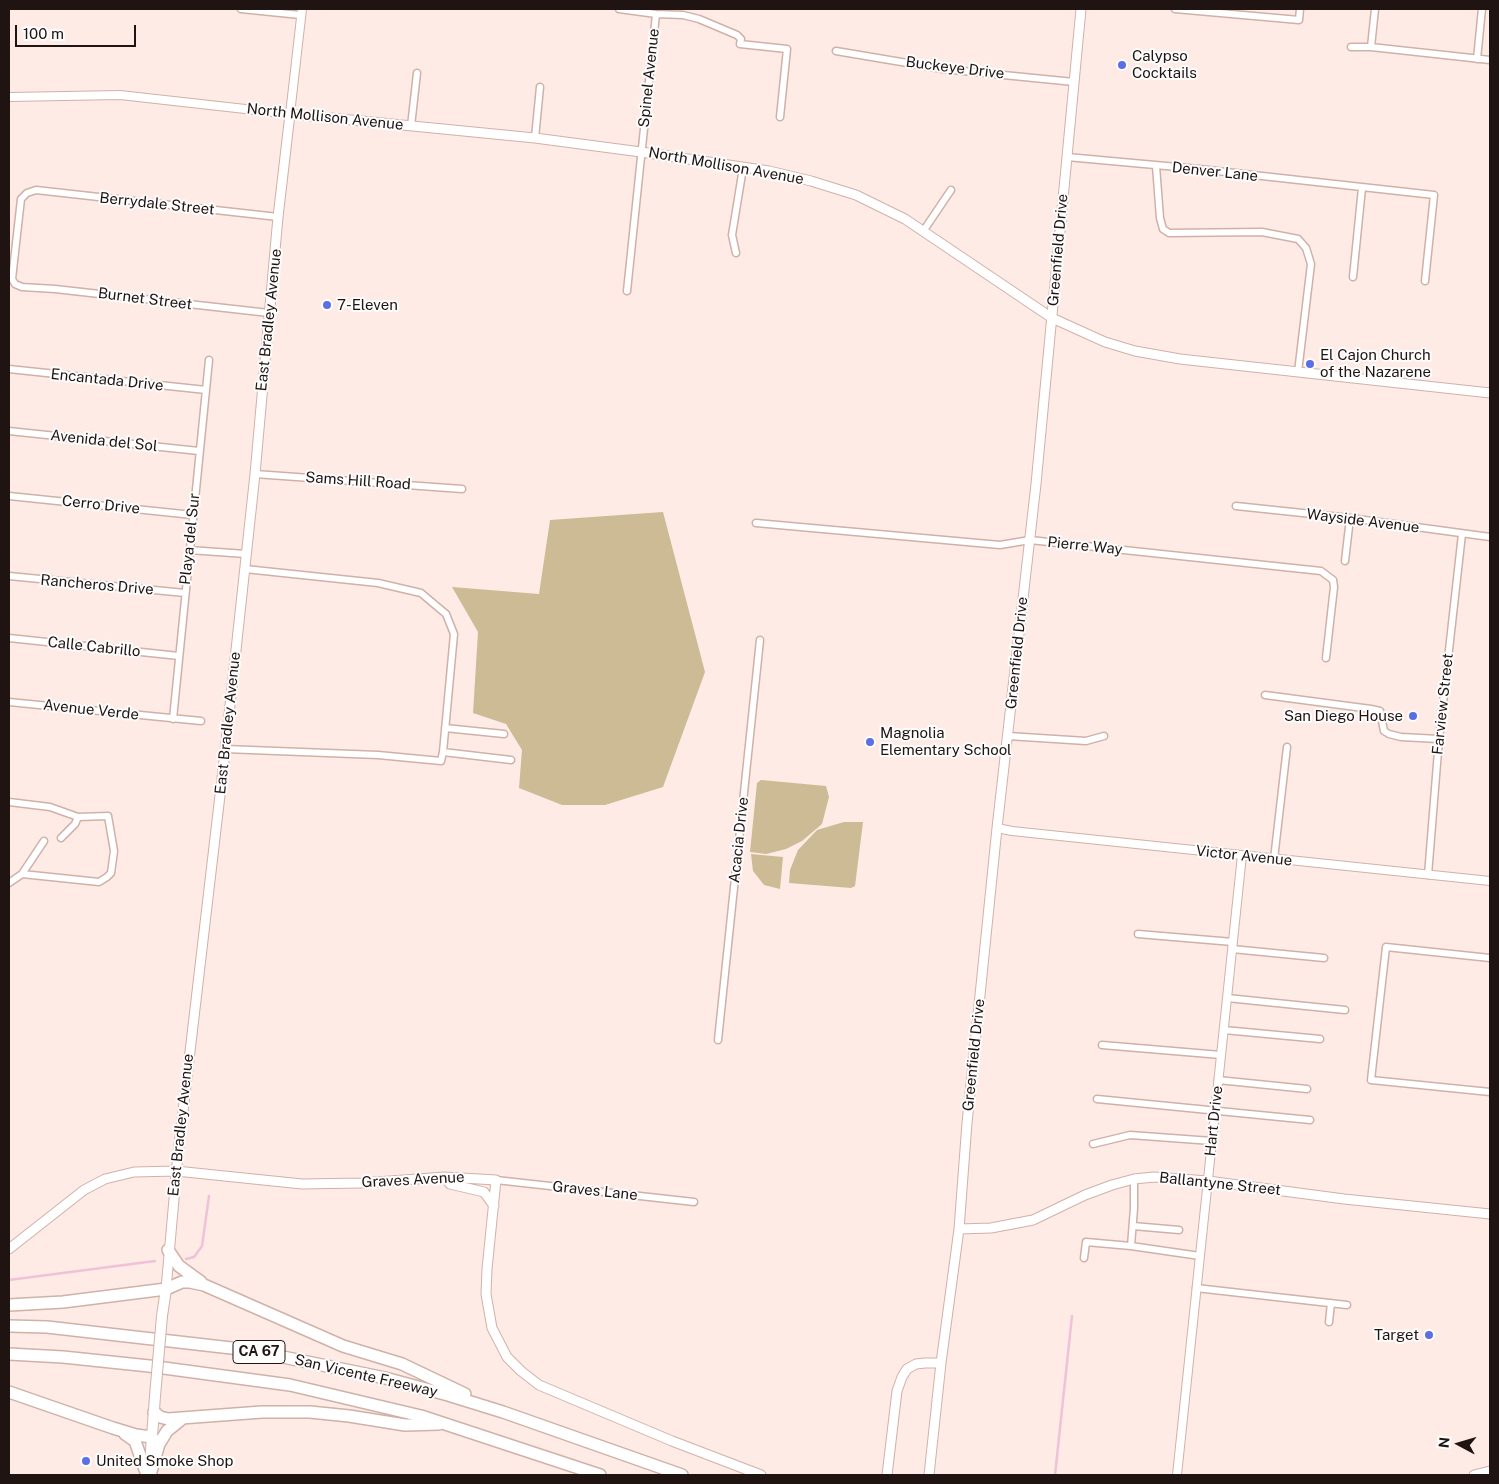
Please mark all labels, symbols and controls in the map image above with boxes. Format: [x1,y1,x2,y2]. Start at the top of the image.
scale bar [18,15,139,47]
text: 100 m [23,25,64,42]
street label: Spinel Avenue [635,28,663,128]
place label: Calypso Cocktails [1132,47,1197,82]
street label: Buckeye Drive [905,53,1005,83]
marker: Calypso Cocktails [1116,59,1128,71]
street label: North Mollison Avenue [246,100,404,134]
street label: North Mollison Avenue [647,143,805,189]
street label: Denver Lane [1171,159,1259,185]
street label: Berrydale Street [98,189,216,219]
street label: Greenfield Drive [1044,193,1072,307]
street label: East Bradley Avenue [253,248,285,392]
street label: Burnet Street [97,284,193,314]
place label: 7-Eleven [337,296,398,314]
marker: 7-Eleven [321,299,333,311]
place label: El Cajon Church of the Nazarene [1320,346,1431,381]
marker: El Cajon Church of the Nazarene [1304,358,1316,370]
street label: Encantada Drive [50,365,164,395]
street label: Avenida del Sol [50,426,158,456]
street label: Sams Hill Road [305,468,411,494]
street label: Cerro Drive [61,492,141,518]
street label: Playa del Sur [176,492,204,586]
street label: Wayside Avenue [1306,505,1420,537]
street label: Pierre Way [1047,533,1123,559]
street label: Rancheros Drive [40,571,154,599]
street label: Greenfield Drive [1002,596,1032,710]
street label: Calle Cabrillo [47,633,141,661]
street label: East Bradley Avenue [212,651,244,795]
street label: Farview Street [1429,652,1457,756]
street label: Avenue Verde [42,696,140,724]
place label: San Diego House [1284,707,1403,725]
marker: San Diego House [1407,710,1419,722]
place label: Magnolia Elementary School [880,724,1012,759]
marker: Magnolia Elementary School [864,736,876,748]
street label: Acacia Drive [726,796,752,884]
street label: Victor Avenue [1195,842,1293,870]
street label: Greenfield Drive [959,998,989,1112]
street label: East Bradley Avenue [165,1053,197,1197]
street label: Hart Drive [1201,1085,1227,1157]
street label: Graves Avenue [361,1168,465,1192]
street label: Ballantyne Street [1158,1169,1282,1199]
street label: Graves Lane [551,1178,639,1204]
place label: Target [1374,1326,1419,1344]
marker: Target [1423,1329,1435,1341]
road number: CA 67 [233,1340,285,1364]
street label: San Vicente Freeway [293,1351,439,1401]
north arrow [1434,1419,1484,1469]
text: N [1436,1436,1453,1449]
place label: United Smoke Shop [96,1452,233,1470]
marker: United Smoke Shop [80,1455,92,1467]

